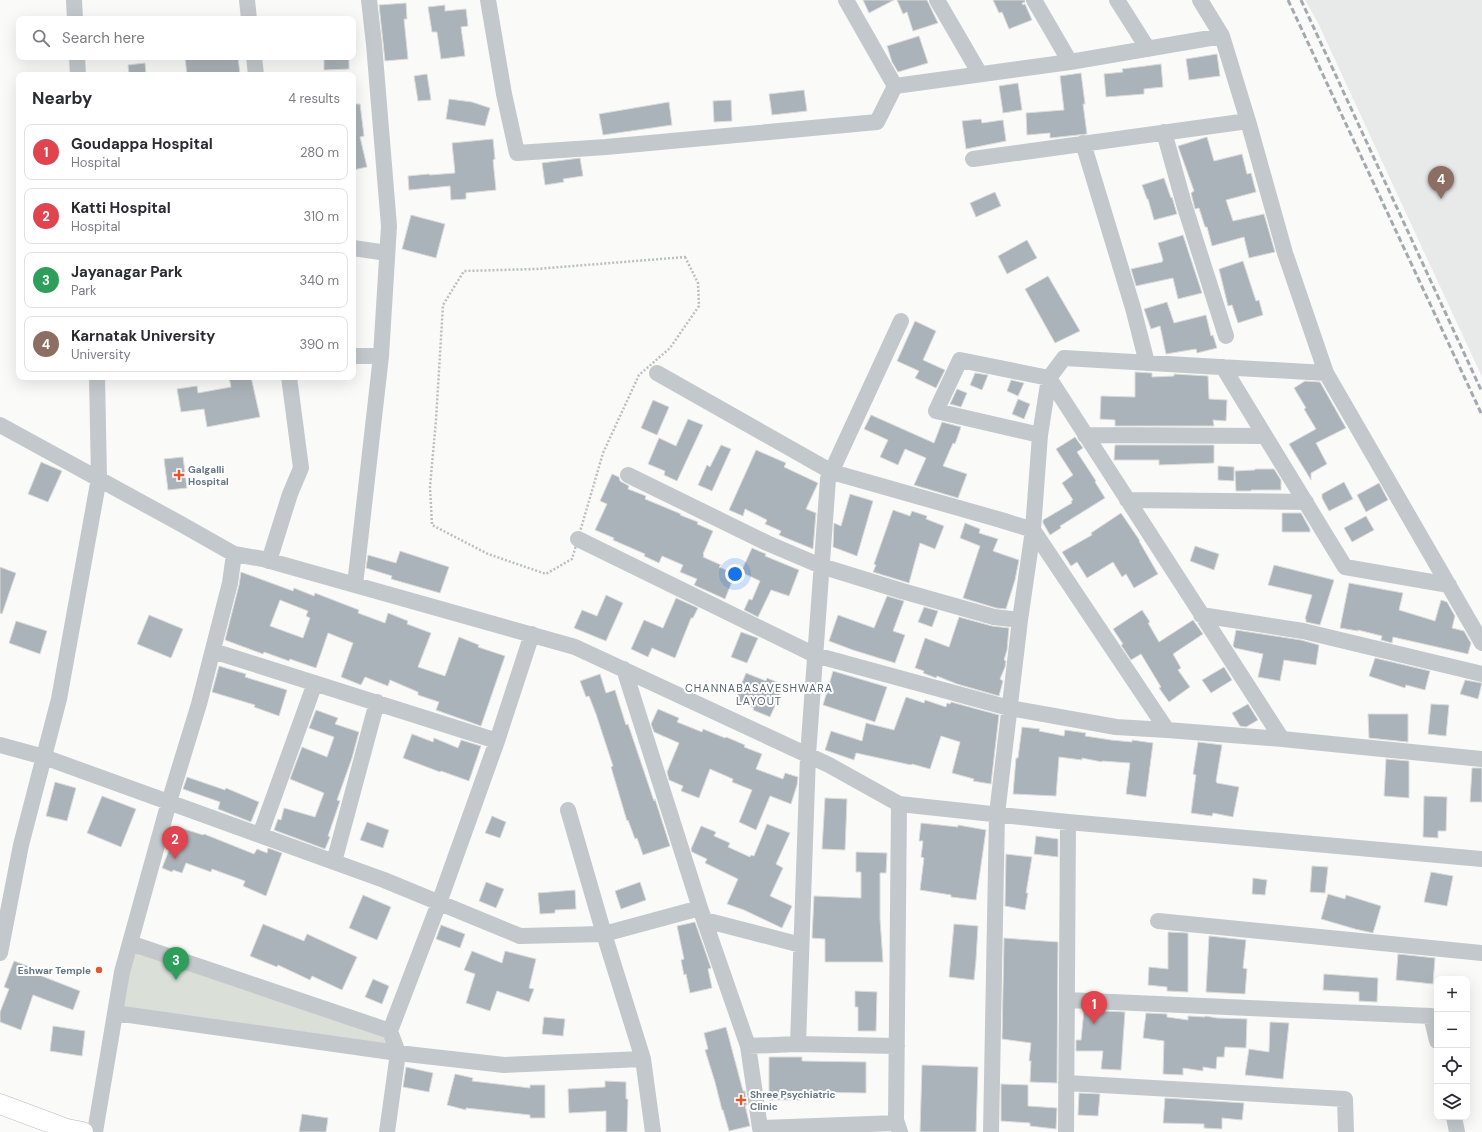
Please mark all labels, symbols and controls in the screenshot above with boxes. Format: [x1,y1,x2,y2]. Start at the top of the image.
search box [16,16,356,60]
icon: search [30,27,52,49]
text: Search here [62,28,145,48]
text: Nearby [32,87,92,109]
text: 4 results [288,90,340,107]
text: Goudappa Hospital [71,134,213,154]
text: 1 [44,144,48,161]
text: 280 m [300,144,339,161]
text: Hospital [71,154,120,171]
pin: 4 [1428,166,1454,199]
text: Katti Hospital [71,198,171,218]
text: 2 [42,208,50,225]
text: 310 m [304,208,339,225]
text: Hospital [71,218,120,235]
text: Jayanagar Park [71,262,183,282]
text: 3 [42,272,50,289]
text: 340 m [299,272,339,289]
text: Park [71,282,97,299]
text: Karnatak University [71,326,215,346]
text: 4 [42,336,50,353]
text: 390 m [300,336,339,353]
text: University [71,346,131,363]
place label: Galgalli Hospital [188,463,229,488]
marker: Galgalli Hospital [173,469,185,481]
your location [725,564,745,584]
district label: CHANNABASAVESHWARA LAYOUT [685,681,833,708]
pin: 2 [162,826,188,859]
pin: 3 [163,947,189,980]
place label: Eshwar Temple [18,964,91,977]
marker: Eshwar Temple [94,965,104,975]
map controls [1434,976,1470,1120]
button: + [1434,976,1470,1012]
pin: 1 [1081,991,1107,1024]
button: − [1434,1012,1470,1048]
button: locate [1434,1048,1470,1084]
button: layers [1434,1084,1470,1120]
place label: Shree Psychiatric Clinic [750,1088,835,1113]
marker: Shree Psychiatric Clinic [735,1094,747,1106]

